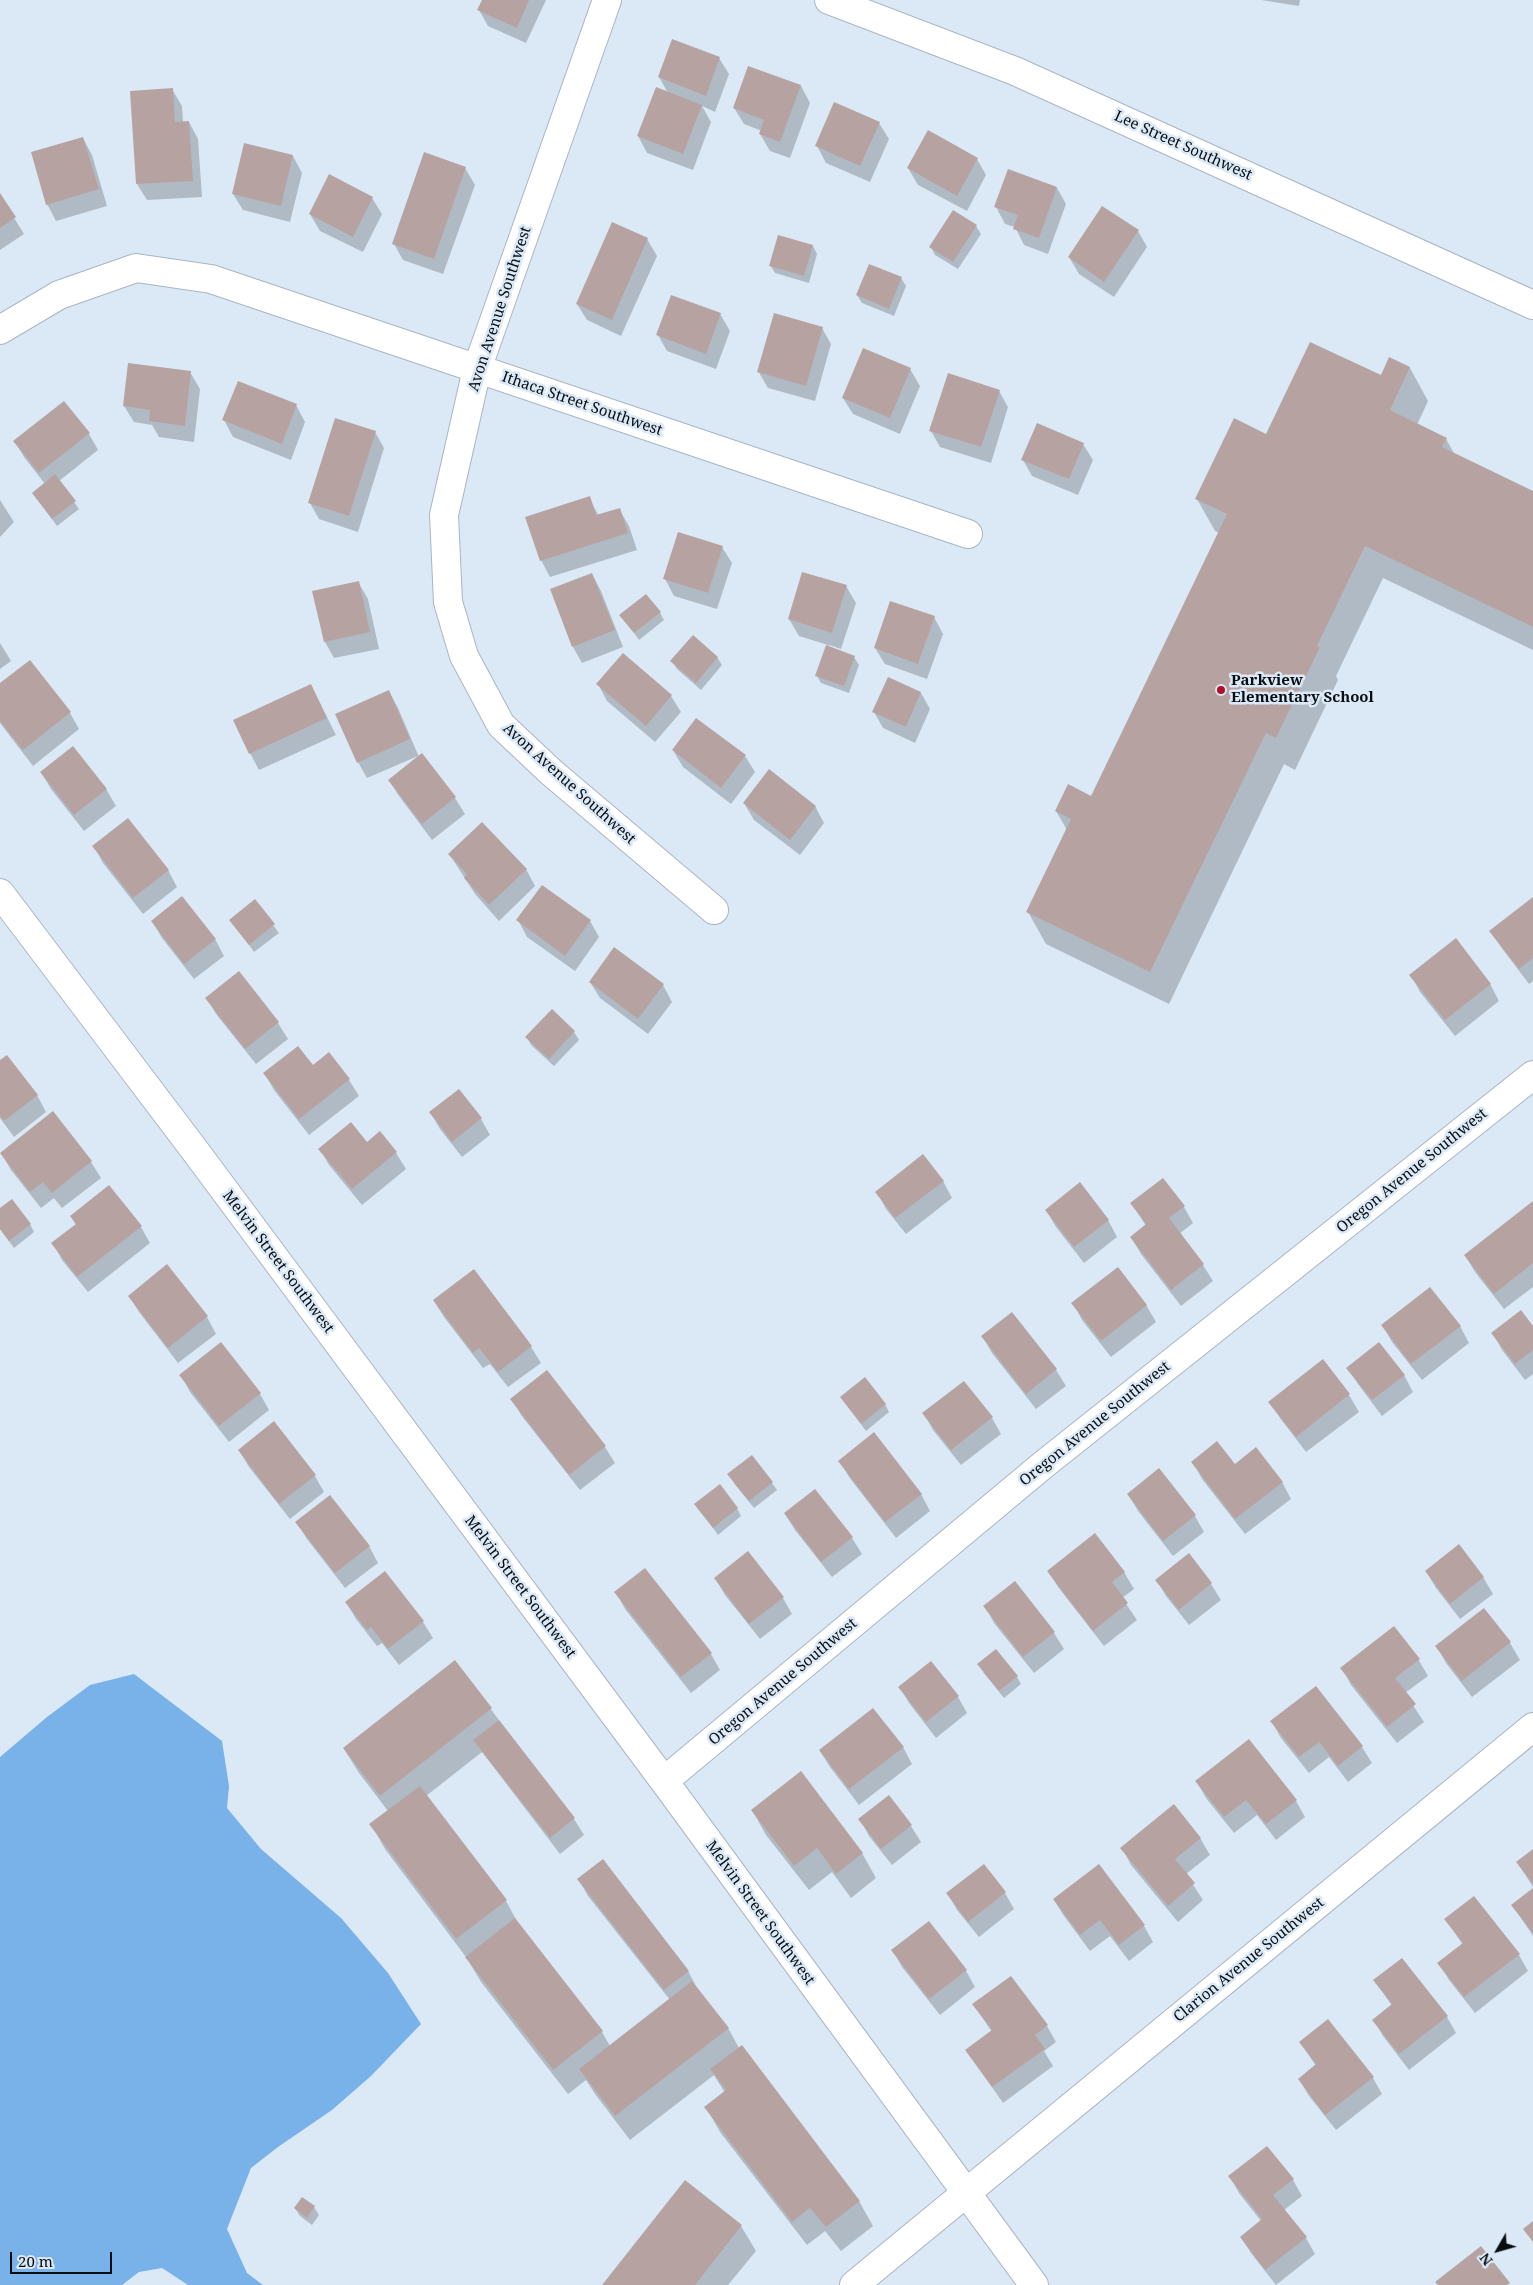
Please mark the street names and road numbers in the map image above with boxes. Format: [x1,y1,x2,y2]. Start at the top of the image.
street label: Lee Street Southwest [1111,107,1255,185]
street label: Avon Avenue Southwest [465,224,535,394]
street label: Ithaca Street Southwest [499,368,665,440]
street label: Avon Avenue Southwest [499,720,639,848]
street label: Oregon Avenue Southwest [1333,1105,1491,1237]
street label: Melvin Street Southwest [219,1187,337,1337]
street label: Oregon Avenue Southwest [1016,1358,1174,1490]
street label: Melvin Street Southwest [461,1512,579,1662]
street label: Oregon Avenue Southwest [705,1615,861,1749]
street label: Melvin Street Southwest [702,1837,818,1989]
street label: Clarion Avenue Southwest [1170,1894,1328,2026]

